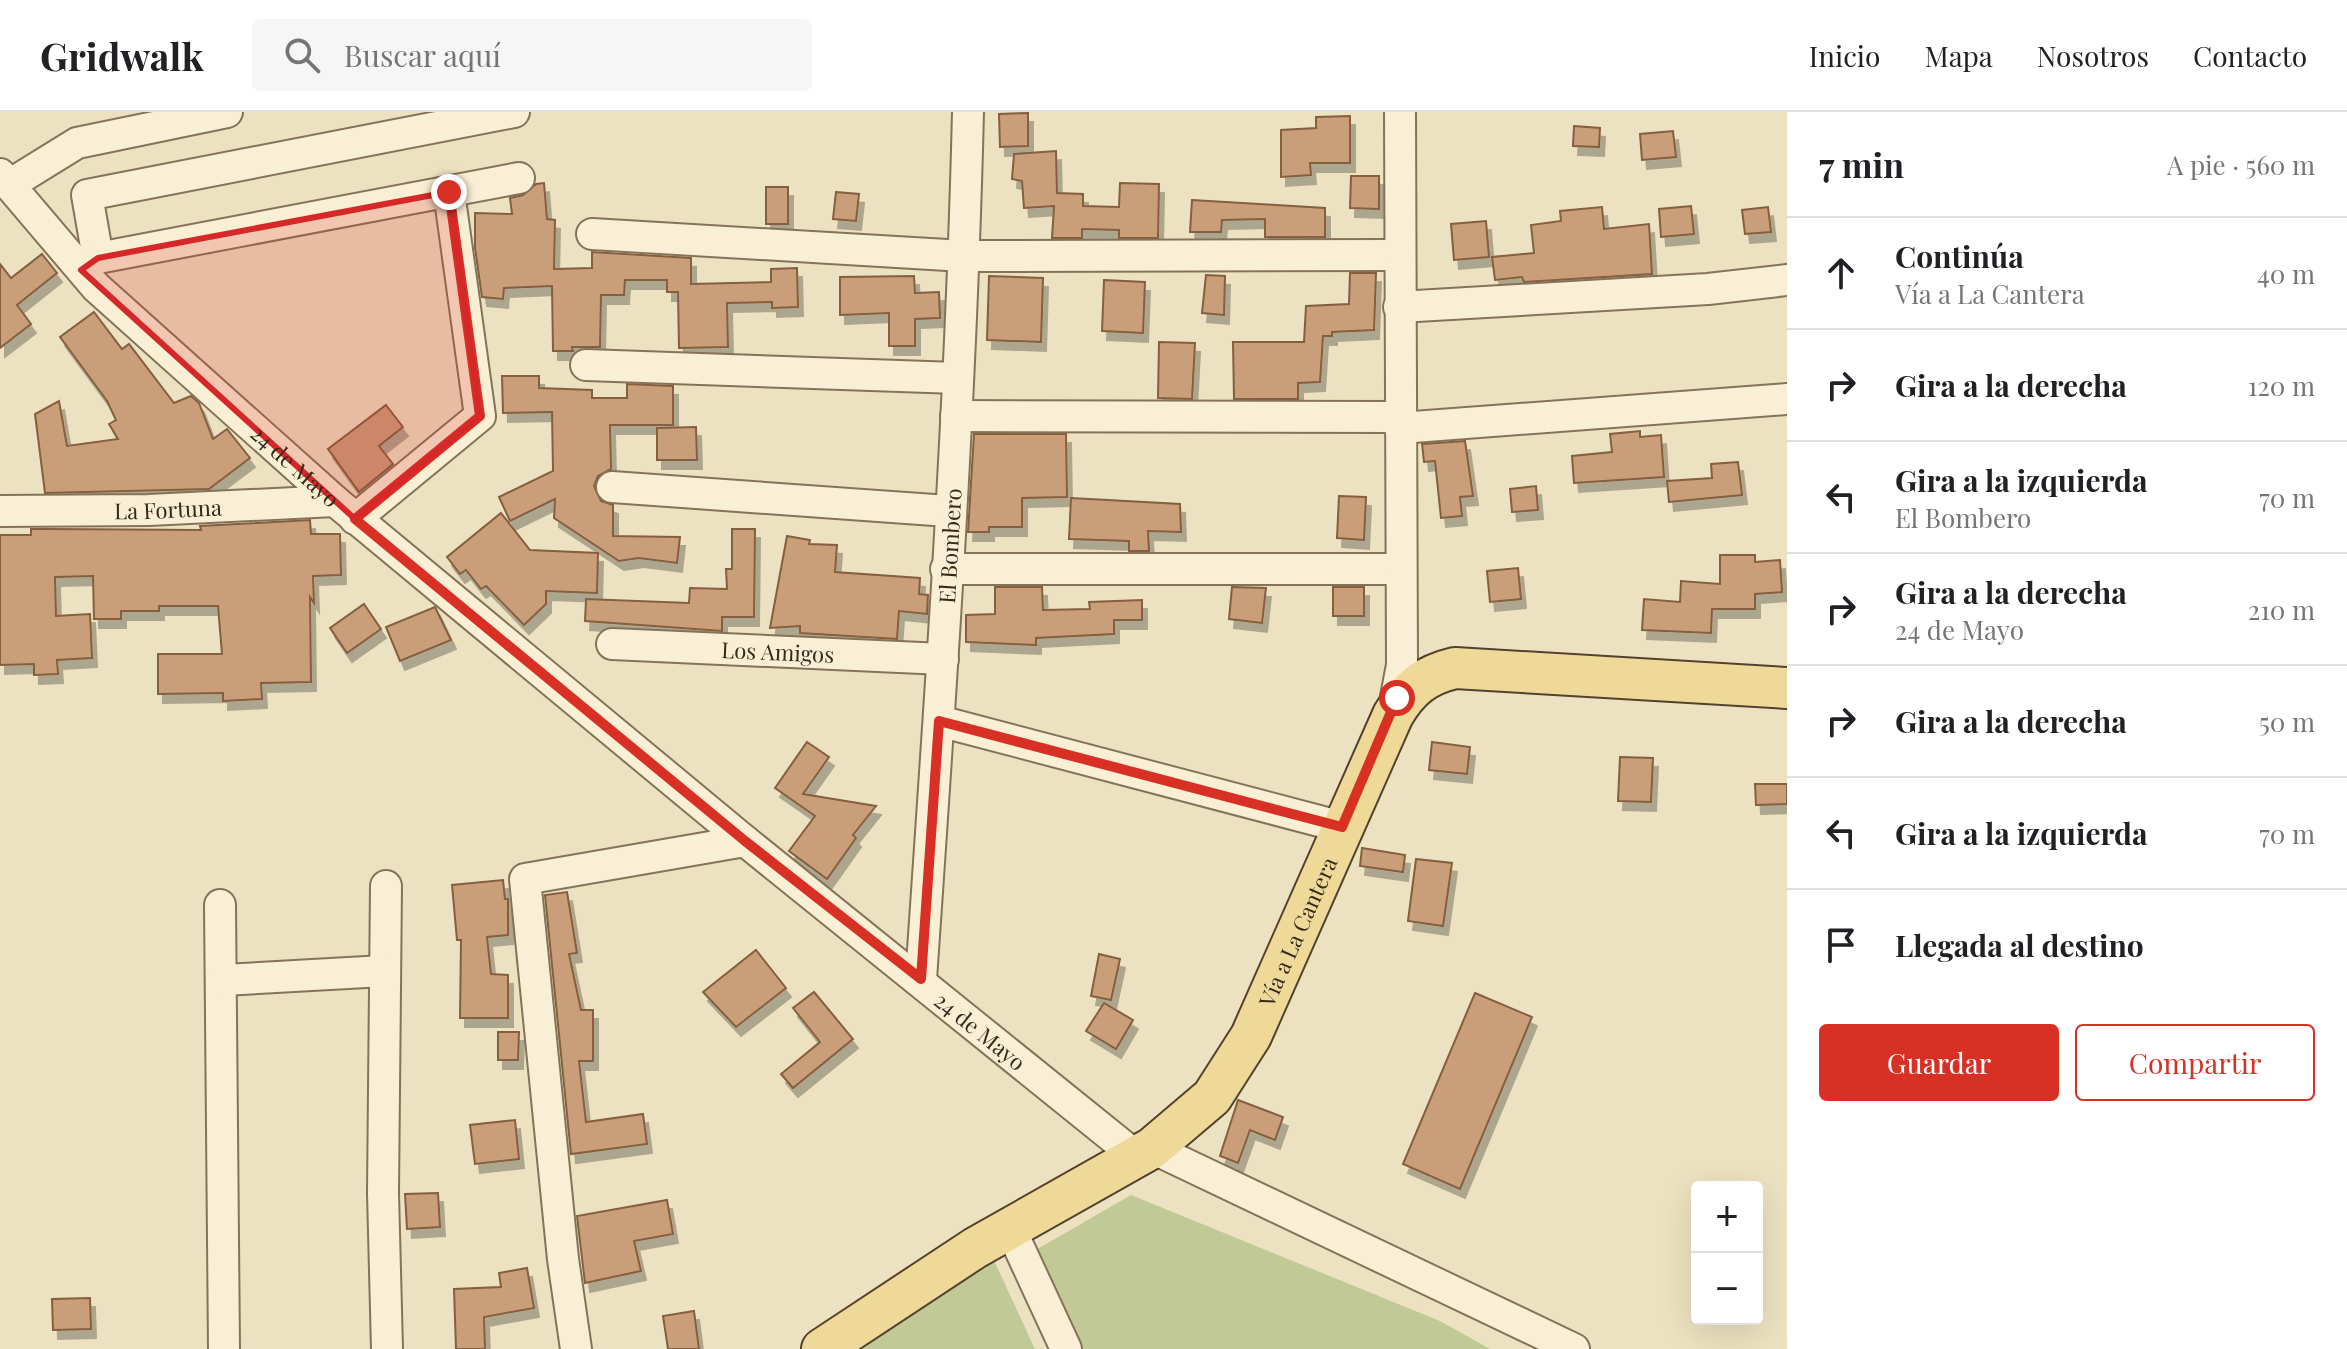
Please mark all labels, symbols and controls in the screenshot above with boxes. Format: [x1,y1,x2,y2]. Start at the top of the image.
search box [252,19,812,91]
text: Gridwalk [40,30,204,81]
icon: search [280,33,324,77]
text: Buscar aquí [344,35,501,75]
text: Inicio [1809,37,1880,74]
text: Mapa [1924,37,1993,74]
text: Nosotros [2037,37,2149,74]
text: Contacto [2193,37,2307,74]
text: 7 min [1819,141,1904,187]
text: A pie · 560 m [2167,147,2315,182]
route end [431,174,467,210]
text: Continúa [1895,236,2024,276]
icon: ahead [1819,251,1863,295]
text: 40 m [2257,256,2315,291]
text: Vía a La Cantera [1895,276,2085,311]
icon: right [1819,363,1863,407]
text: Gira a la derecha [1895,365,2127,405]
text: 120 m [2248,368,2315,403]
street label: 24 de Mayo [245,418,346,513]
text: Gira a la izquierda [1895,460,2148,500]
icon: left [1819,475,1863,519]
text: 70 m [2259,480,2315,515]
street label: El Bombero [931,487,968,604]
street label: La Fortuna [114,491,223,525]
text: El Bombero [1895,500,2031,535]
text: Gira a la derecha [1895,572,2127,612]
icon: right [1819,587,1863,631]
text: 210 m [2248,592,2315,627]
text: 24 de Mayo [1895,612,2024,647]
street label: Los Amigos [721,634,835,669]
route start [1379,680,1415,716]
icon: right [1819,699,1863,743]
text: Gira a la derecha [1895,701,2127,741]
text: 50 m [2259,704,2315,739]
icon: left [1819,811,1863,855]
text: Gira a la izquierda [1895,813,2148,853]
text: 70 m [2259,816,2315,851]
street label: Vía a La Cantera [1251,852,1343,1012]
icon: arrive [1819,923,1863,967]
text: Llegada al destino [1895,925,2144,965]
street label: 24 de Mayo [928,985,1032,1077]
button: Guardar [1819,1024,2059,1101]
button: Compartir [2075,1024,2315,1101]
map controls [1691,1181,1763,1325]
button: + [1691,1181,1763,1253]
button: − [1691,1253,1763,1325]

